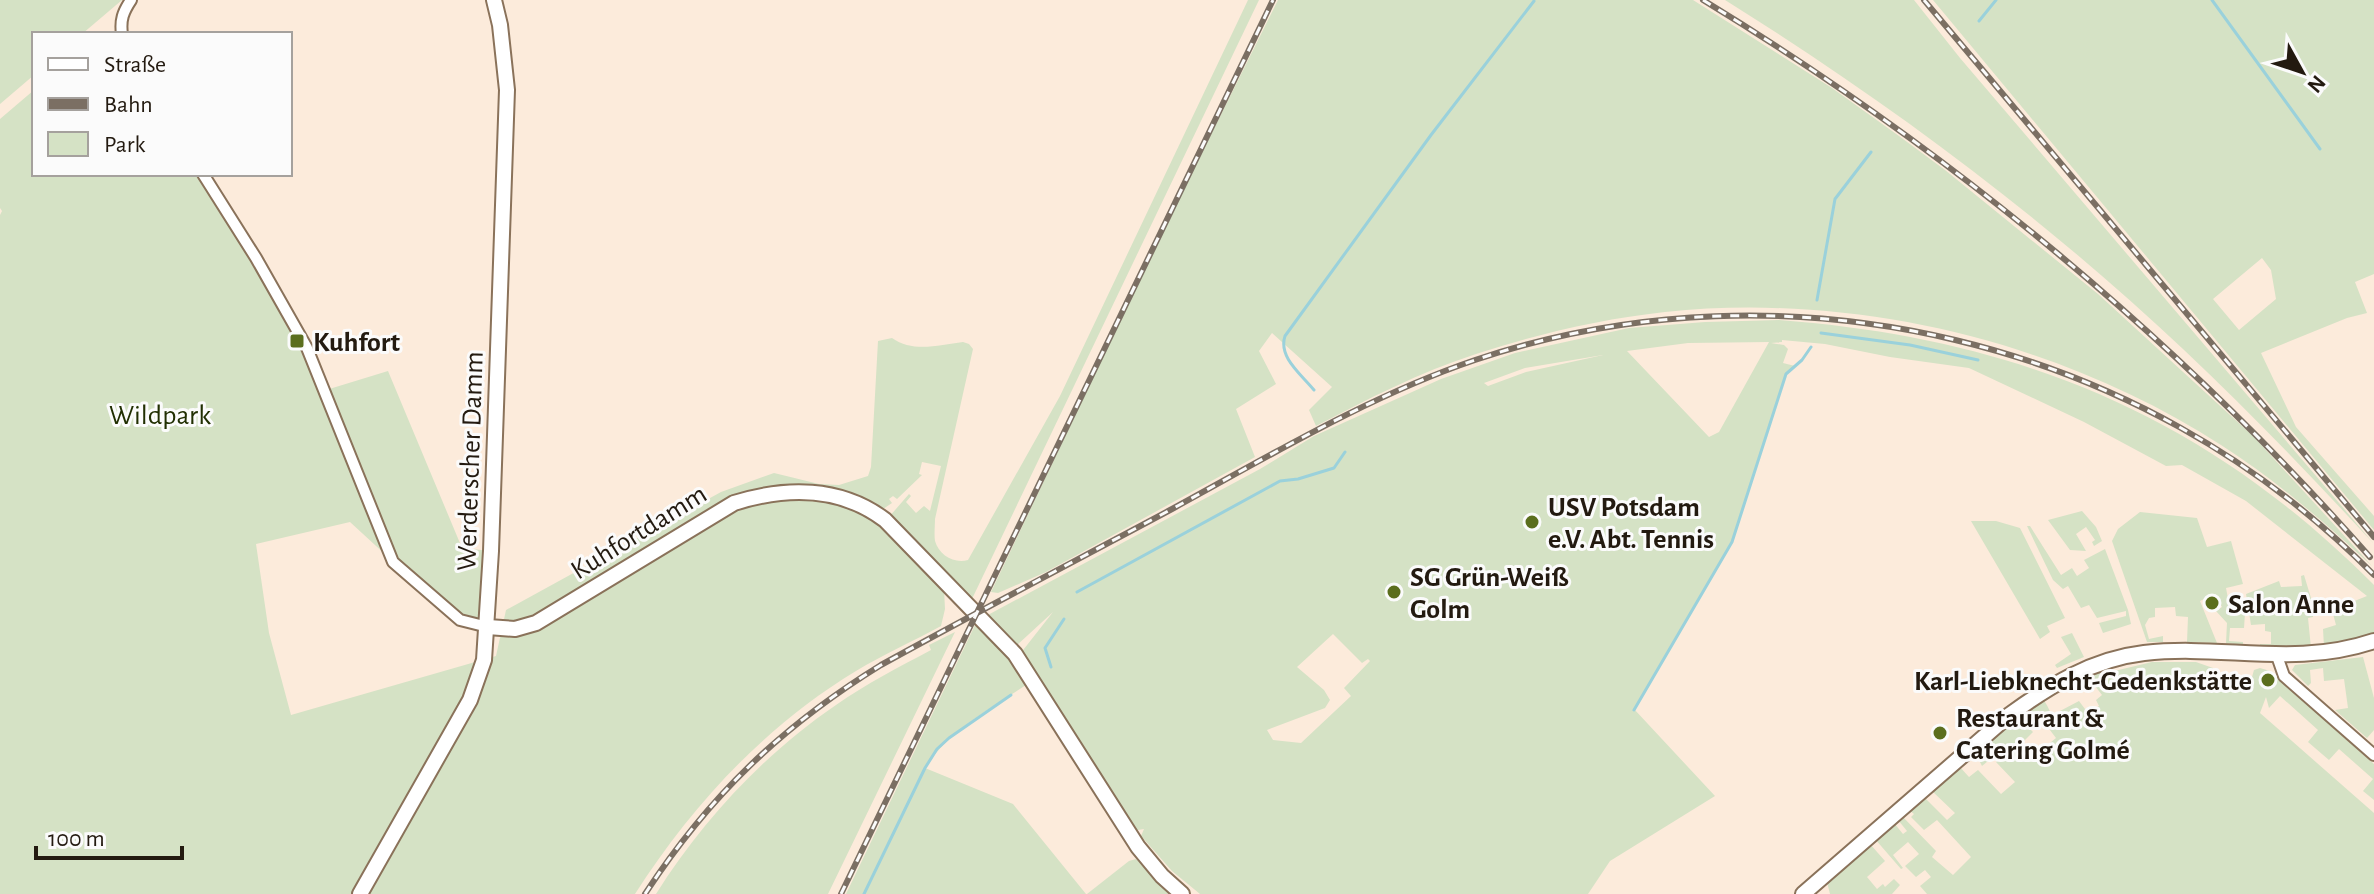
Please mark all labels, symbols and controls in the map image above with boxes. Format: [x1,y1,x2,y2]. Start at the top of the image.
legend [32,32,292,176]
north arrow [2262,32,2342,112]
text: Straße [104,53,166,77]
text: N [2303,71,2330,97]
text: Bahn [104,93,153,117]
text: Park [104,133,145,157]
place label: Kuhfort [313,329,401,357]
marker: Kuhfort [288,332,306,350]
street label: Werderscher Damm [453,351,489,571]
park label: Wildpark [109,402,211,430]
street label: Kuhfortdamm [566,480,712,585]
place label: USV Potsdam e.V. Abt. Tennis [1548,494,1714,554]
marker: USV Potsdam e.V. Abt. Tennis [1523,513,1541,531]
place label: SG Grün-Weiß Golm [1410,564,1568,624]
marker: SG Grün-Weiß Golm [1385,583,1403,601]
place label: Salon Anne [2228,591,2354,619]
marker: Salon Anne [2203,594,2221,612]
place label: Karl-Liebknecht-Gedenkstätte [1914,668,2252,696]
marker: Karl-Liebknecht-Gedenkstätte [2259,671,2277,689]
place label: Restaurant & Catering Golmé [1956,705,2130,765]
marker: Restaurant & Catering Golmé [1931,724,1949,742]
scale bar [36,810,182,860]
text: 100 m [48,827,105,851]

